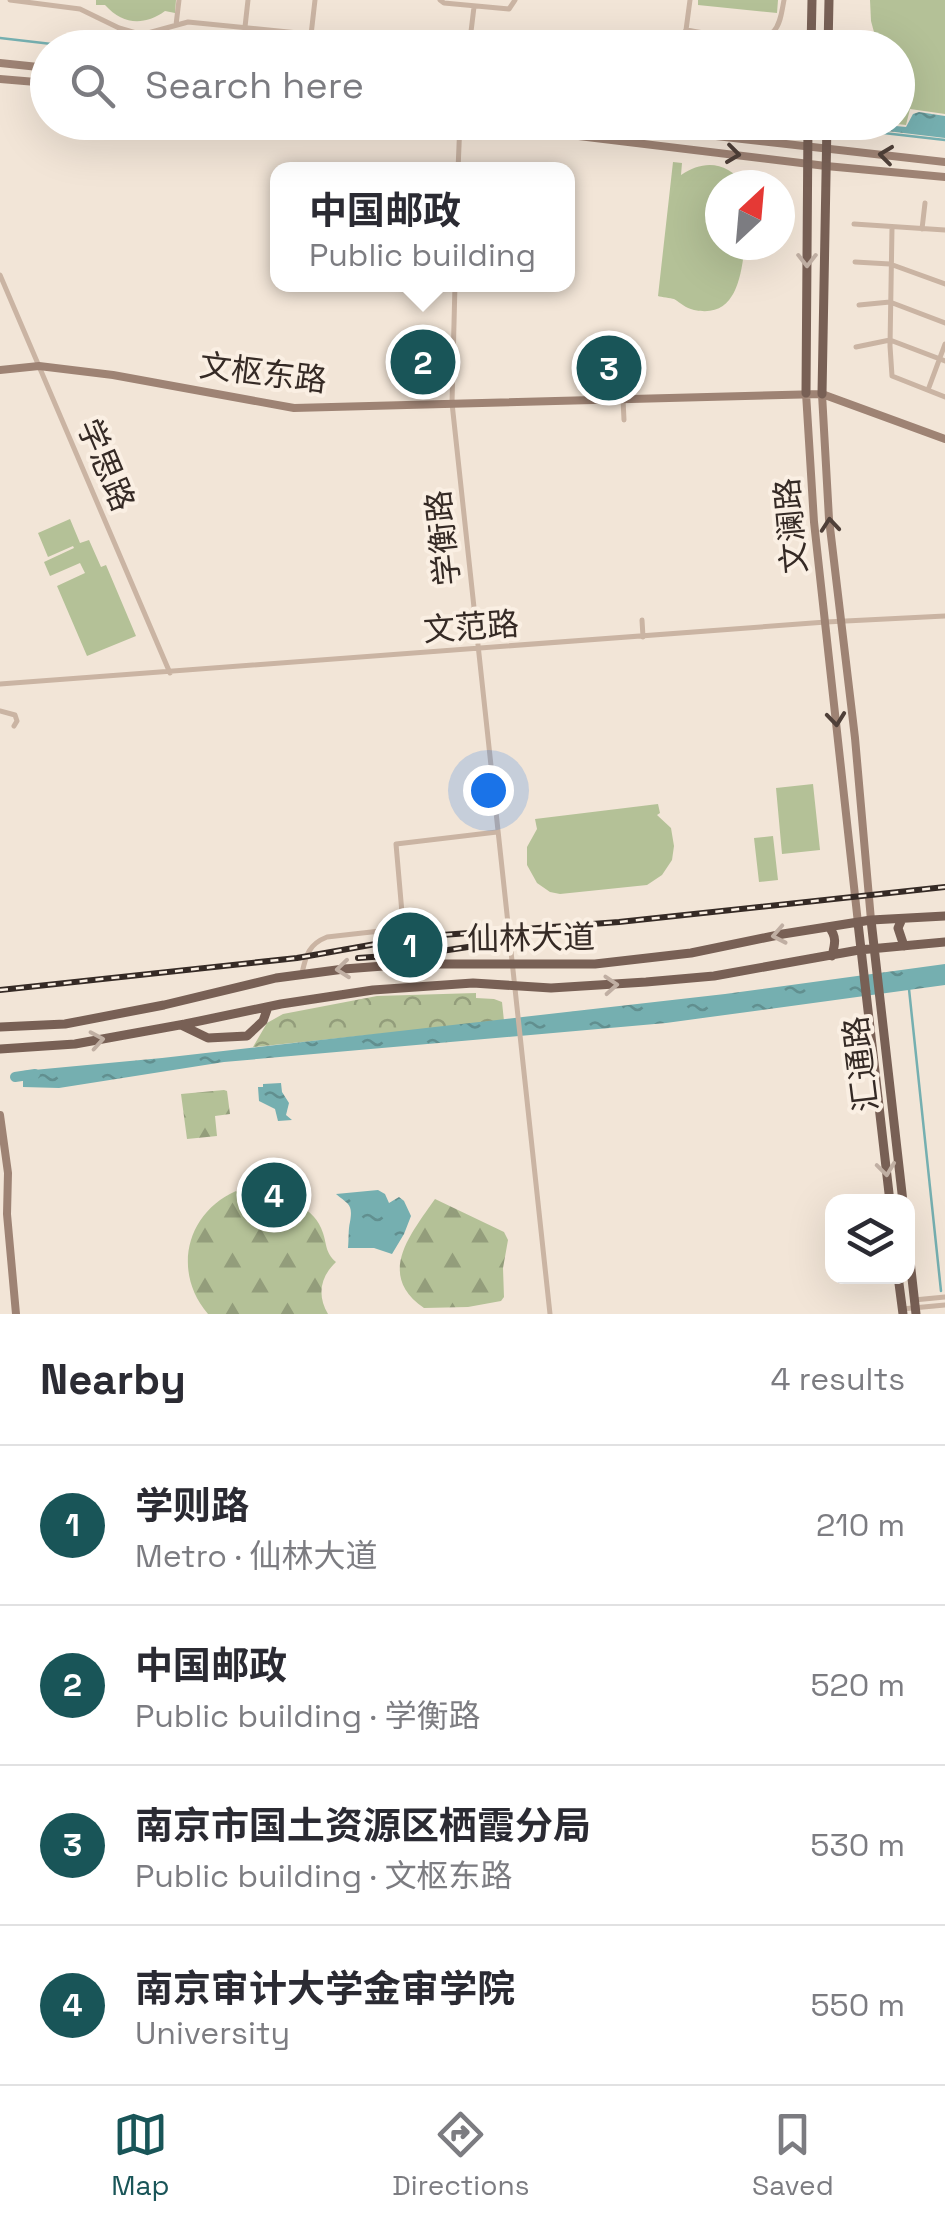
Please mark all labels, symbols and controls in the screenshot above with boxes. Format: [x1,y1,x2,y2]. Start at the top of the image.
search box [30,30,915,140]
icon: search [65,58,120,113]
text: Search here [145,61,364,109]
one-way arrow [726,143,742,164]
one-way arrow [877,145,893,166]
popup [270,162,575,292]
north arrow [705,170,795,260]
text: 中国邮政 [309,187,461,235]
text: Public building [309,235,536,275]
one-way arrow [796,254,818,269]
pin: 2 [390,324,456,400]
pin: 3 [576,330,642,406]
street label: 文枢东路 [197,345,329,401]
street label: 学思路 [69,413,143,517]
street label: 文澜路 [767,476,815,576]
street label: 学衡路 [418,488,468,588]
one-way arrow [820,516,842,532]
street label: 文范路 [422,604,520,650]
one-way arrow [825,712,846,728]
your location [463,765,514,816]
pin: 1 [378,908,442,982]
street label: 仙林大道 [467,917,595,959]
one-way arrow [771,924,787,945]
one-way arrow [335,958,351,980]
one-way arrow [603,975,619,996]
street label: 汇通路 [835,1014,887,1114]
one-way arrow [89,1030,105,1051]
pin: 4 [242,1158,306,1232]
one-way arrow [875,1162,896,1178]
map controls [825,1194,915,1284]
button: layers [825,1194,915,1284]
text: Nearby [40,1353,186,1406]
text: 4 results [770,1359,905,1399]
text: 学则路 [135,1482,249,1530]
text: 1 [65,1505,80,1545]
text: 210 m [816,1505,905,1545]
text: Metro · 仙林大道 [135,1536,377,1576]
text: 中国邮政 [135,1642,287,1690]
text: 2 [63,1665,82,1705]
text: 520 m [811,1665,905,1705]
text: Public building · 学衡路 [135,1696,480,1736]
text: 南京市国土资源区栖霞分局 [135,1802,591,1850]
text: 3 [63,1825,82,1865]
text: 530 m [810,1825,905,1865]
text: Public building · 文枢东路 [135,1856,512,1896]
text: 南京审计大学金审学院 [135,1965,515,2013]
text: 4 [62,1985,83,2025]
text: 550 m [810,1985,905,2025]
text: University [135,2013,290,2053]
tab: Map [111,2107,170,2203]
tab: Directions [392,2107,529,2203]
tab: Saved [752,2107,834,2203]

